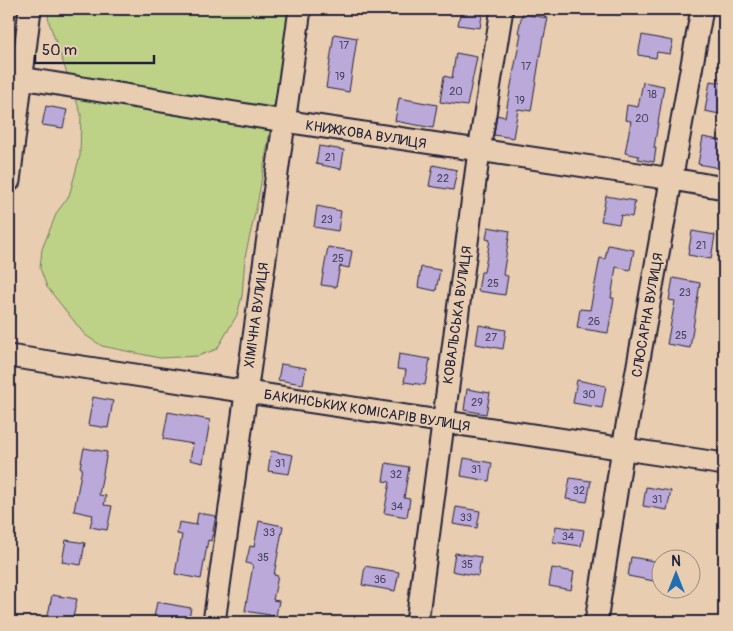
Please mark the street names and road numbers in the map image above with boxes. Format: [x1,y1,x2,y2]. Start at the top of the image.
street label: КНИЖКОВА ВУЛИЦЯ [304,117,427,152]
street label: КОВАЛЬСЬКА ВУЛИЦЯ [439,245,476,385]
street label: СЛЮСАРНА ВУЛИЦЯ [628,252,667,379]
street label: ХІМІЧНА ВУЛИЦЯ [241,261,272,369]
street label: БАКИНСЬКИХ КОМІСАРІВ ВУЛИЦЯ [263,386,471,435]

